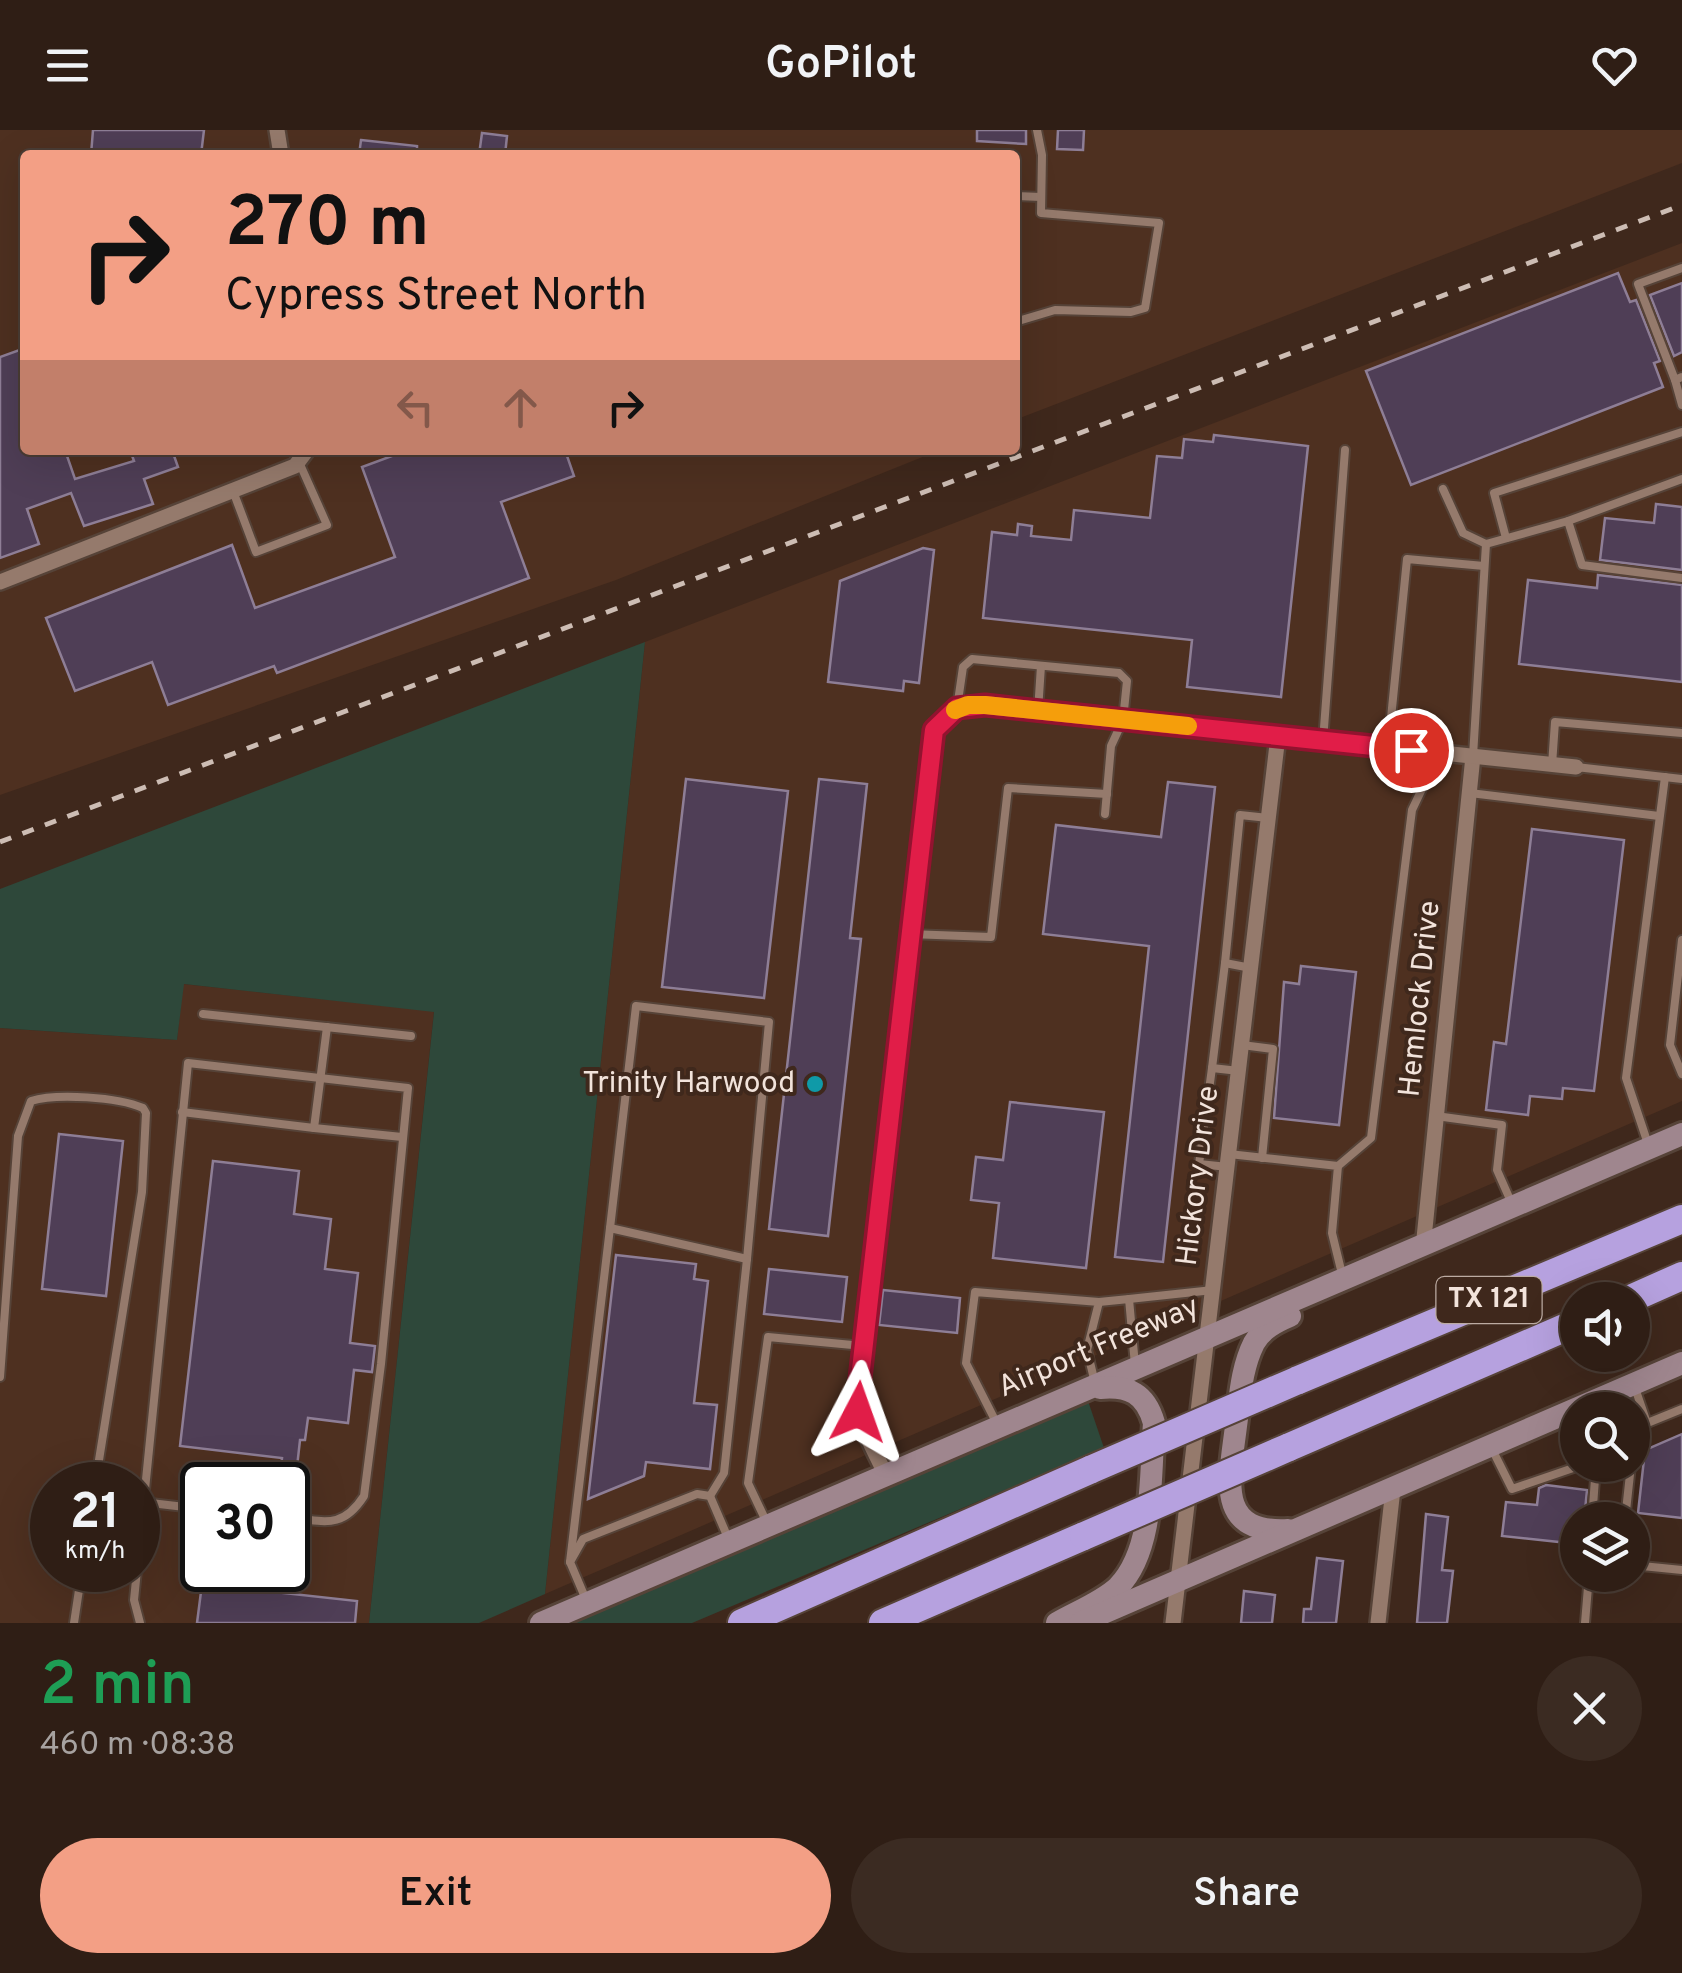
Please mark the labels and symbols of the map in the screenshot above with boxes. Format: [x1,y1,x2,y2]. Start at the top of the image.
pin [1369,708,1454,793]
street label: Hemlock Drive [1392,899,1450,1099]
place label: Trinity Harwood [582,1066,795,1103]
marker: Trinity Harwood [804,1073,826,1095]
street label: Hickory Drive [1170,1084,1228,1268]
road number: TX 121 [1436,1277,1542,1323]
street label: Airport Freeway [993,1289,1205,1407]
position arrow [806,1360,910,1464]
speed limit sign: 30 [180,1462,310,1592]

